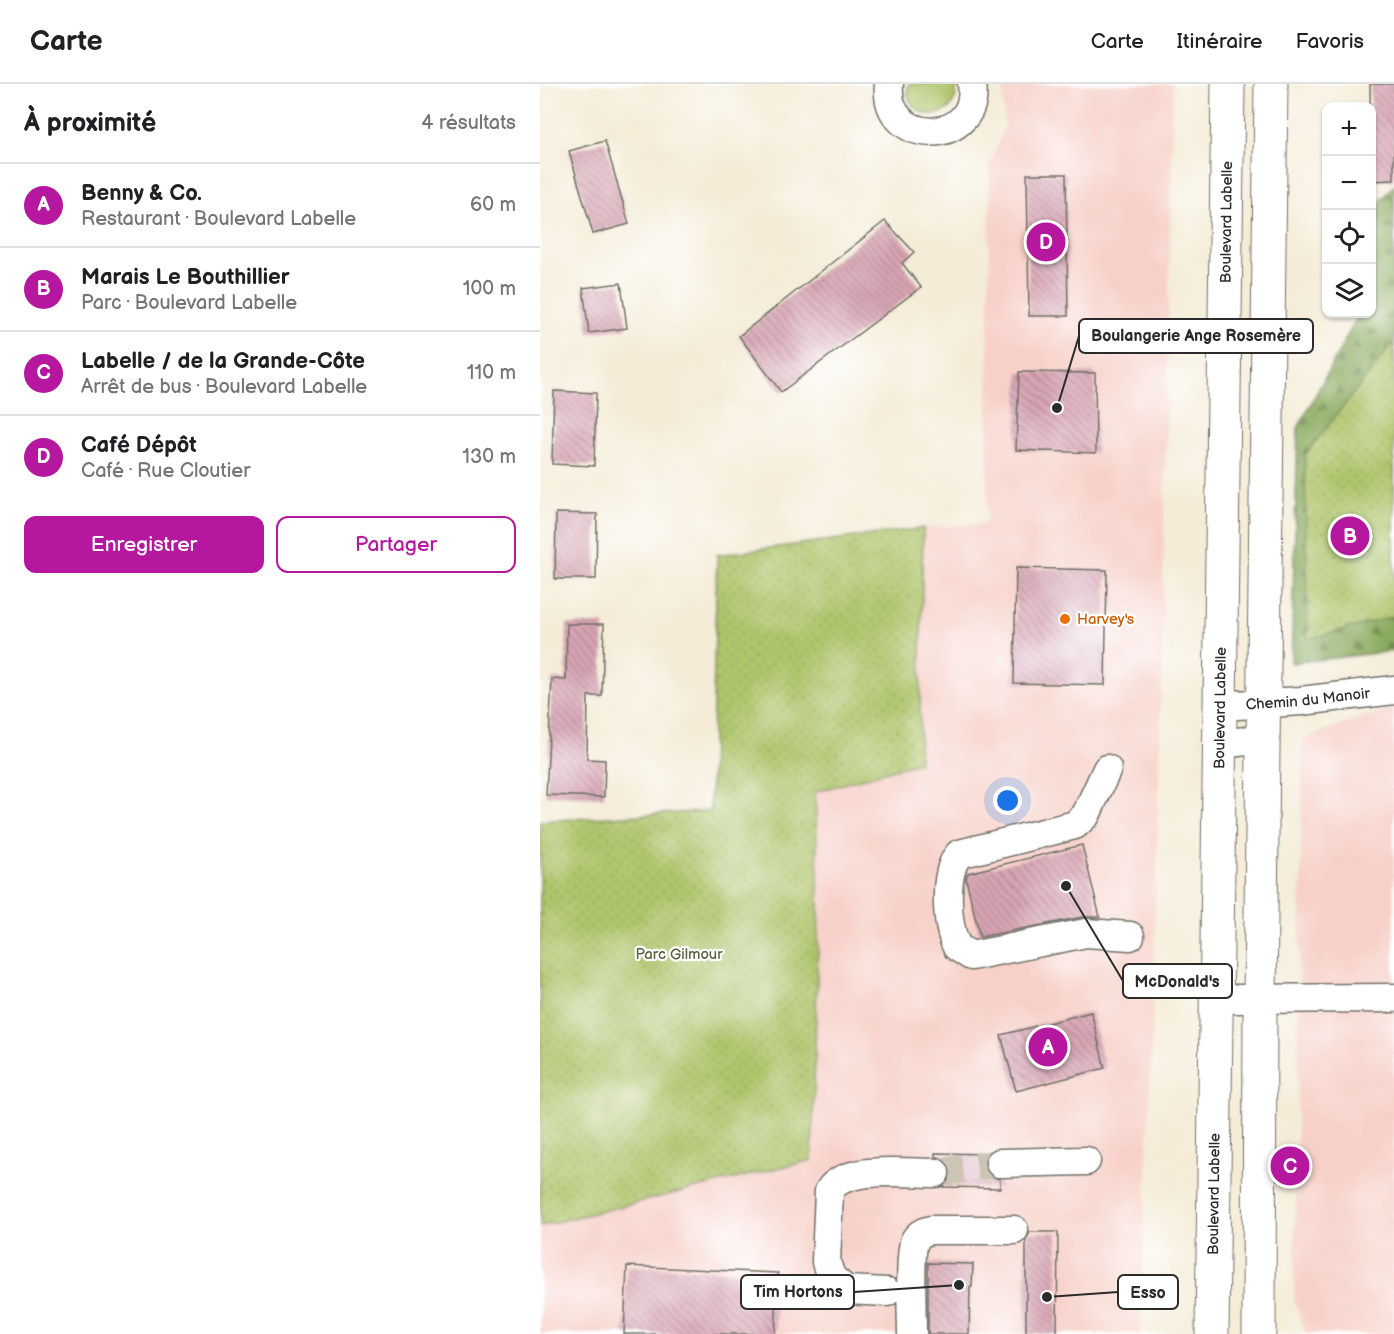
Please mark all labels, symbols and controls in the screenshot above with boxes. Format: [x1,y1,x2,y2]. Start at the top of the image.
text: Carte [30,25,103,58]
text: Carte [1091,29,1144,54]
text: Itinéraire [1177,29,1263,54]
text: Favoris [1296,29,1364,54]
map controls [1322,102,1376,318]
button: + [1322,102,1376,156]
text: À proximité [24,108,156,139]
text: 4 résultats [421,111,516,135]
button: − [1322,156,1376,210]
street label: Boulevard Labelle [1216,161,1237,283]
text: Benny & Co. [81,180,202,207]
text: A [37,193,50,217]
text: 60 m [470,193,516,217]
text: Restaurant · Boulevard Labelle [81,207,356,231]
button: locate [1322,210,1376,264]
pin: D [1026,220,1066,264]
text: Marais Le Bouthillier [81,264,290,291]
button: layers [1322,264,1376,318]
text: B [36,277,51,301]
text: 100 m [463,277,516,301]
text: Parc · Boulevard Labelle [81,291,297,315]
callout: Boulangerie Ange Rosemère [1079,319,1313,353]
text: Boulangerie Ange Rosemère [1091,327,1301,346]
text: Labelle / de la Grande-Côte [81,348,365,375]
text: C [36,361,51,385]
text: 110 m [467,361,516,385]
text: Arrêt de bus · Boulevard Labelle [81,375,367,399]
text: Café Dépôt [81,432,197,459]
text: D [37,445,50,469]
text: 130 m [462,445,516,469]
text: Café · Rue Cloutier [81,459,250,483]
pin: B [1330,514,1370,558]
button: Enregistrer [24,516,264,573]
button: Partager [276,516,516,573]
place label: Harvey's [1077,610,1135,629]
marker: Harvey's [1058,612,1072,626]
street label: Boulevard Labelle [1210,647,1230,769]
street label: Chemin du Manoir [1245,683,1371,714]
your location [993,786,1022,815]
park label: Parc Gilmour [635,945,723,964]
callout: McDonald's [1123,964,1232,998]
text: McDonald's [1134,973,1220,992]
pin: A [1028,1024,1068,1070]
street label: Boulevard Labelle [1204,1133,1224,1255]
pin: C [1270,1144,1310,1188]
callout: Tim Hortons [741,1275,854,1309]
callout: Esso [1118,1275,1178,1309]
text: Tim Hortons [753,1283,843,1302]
text: Esso [1130,1284,1166,1303]

